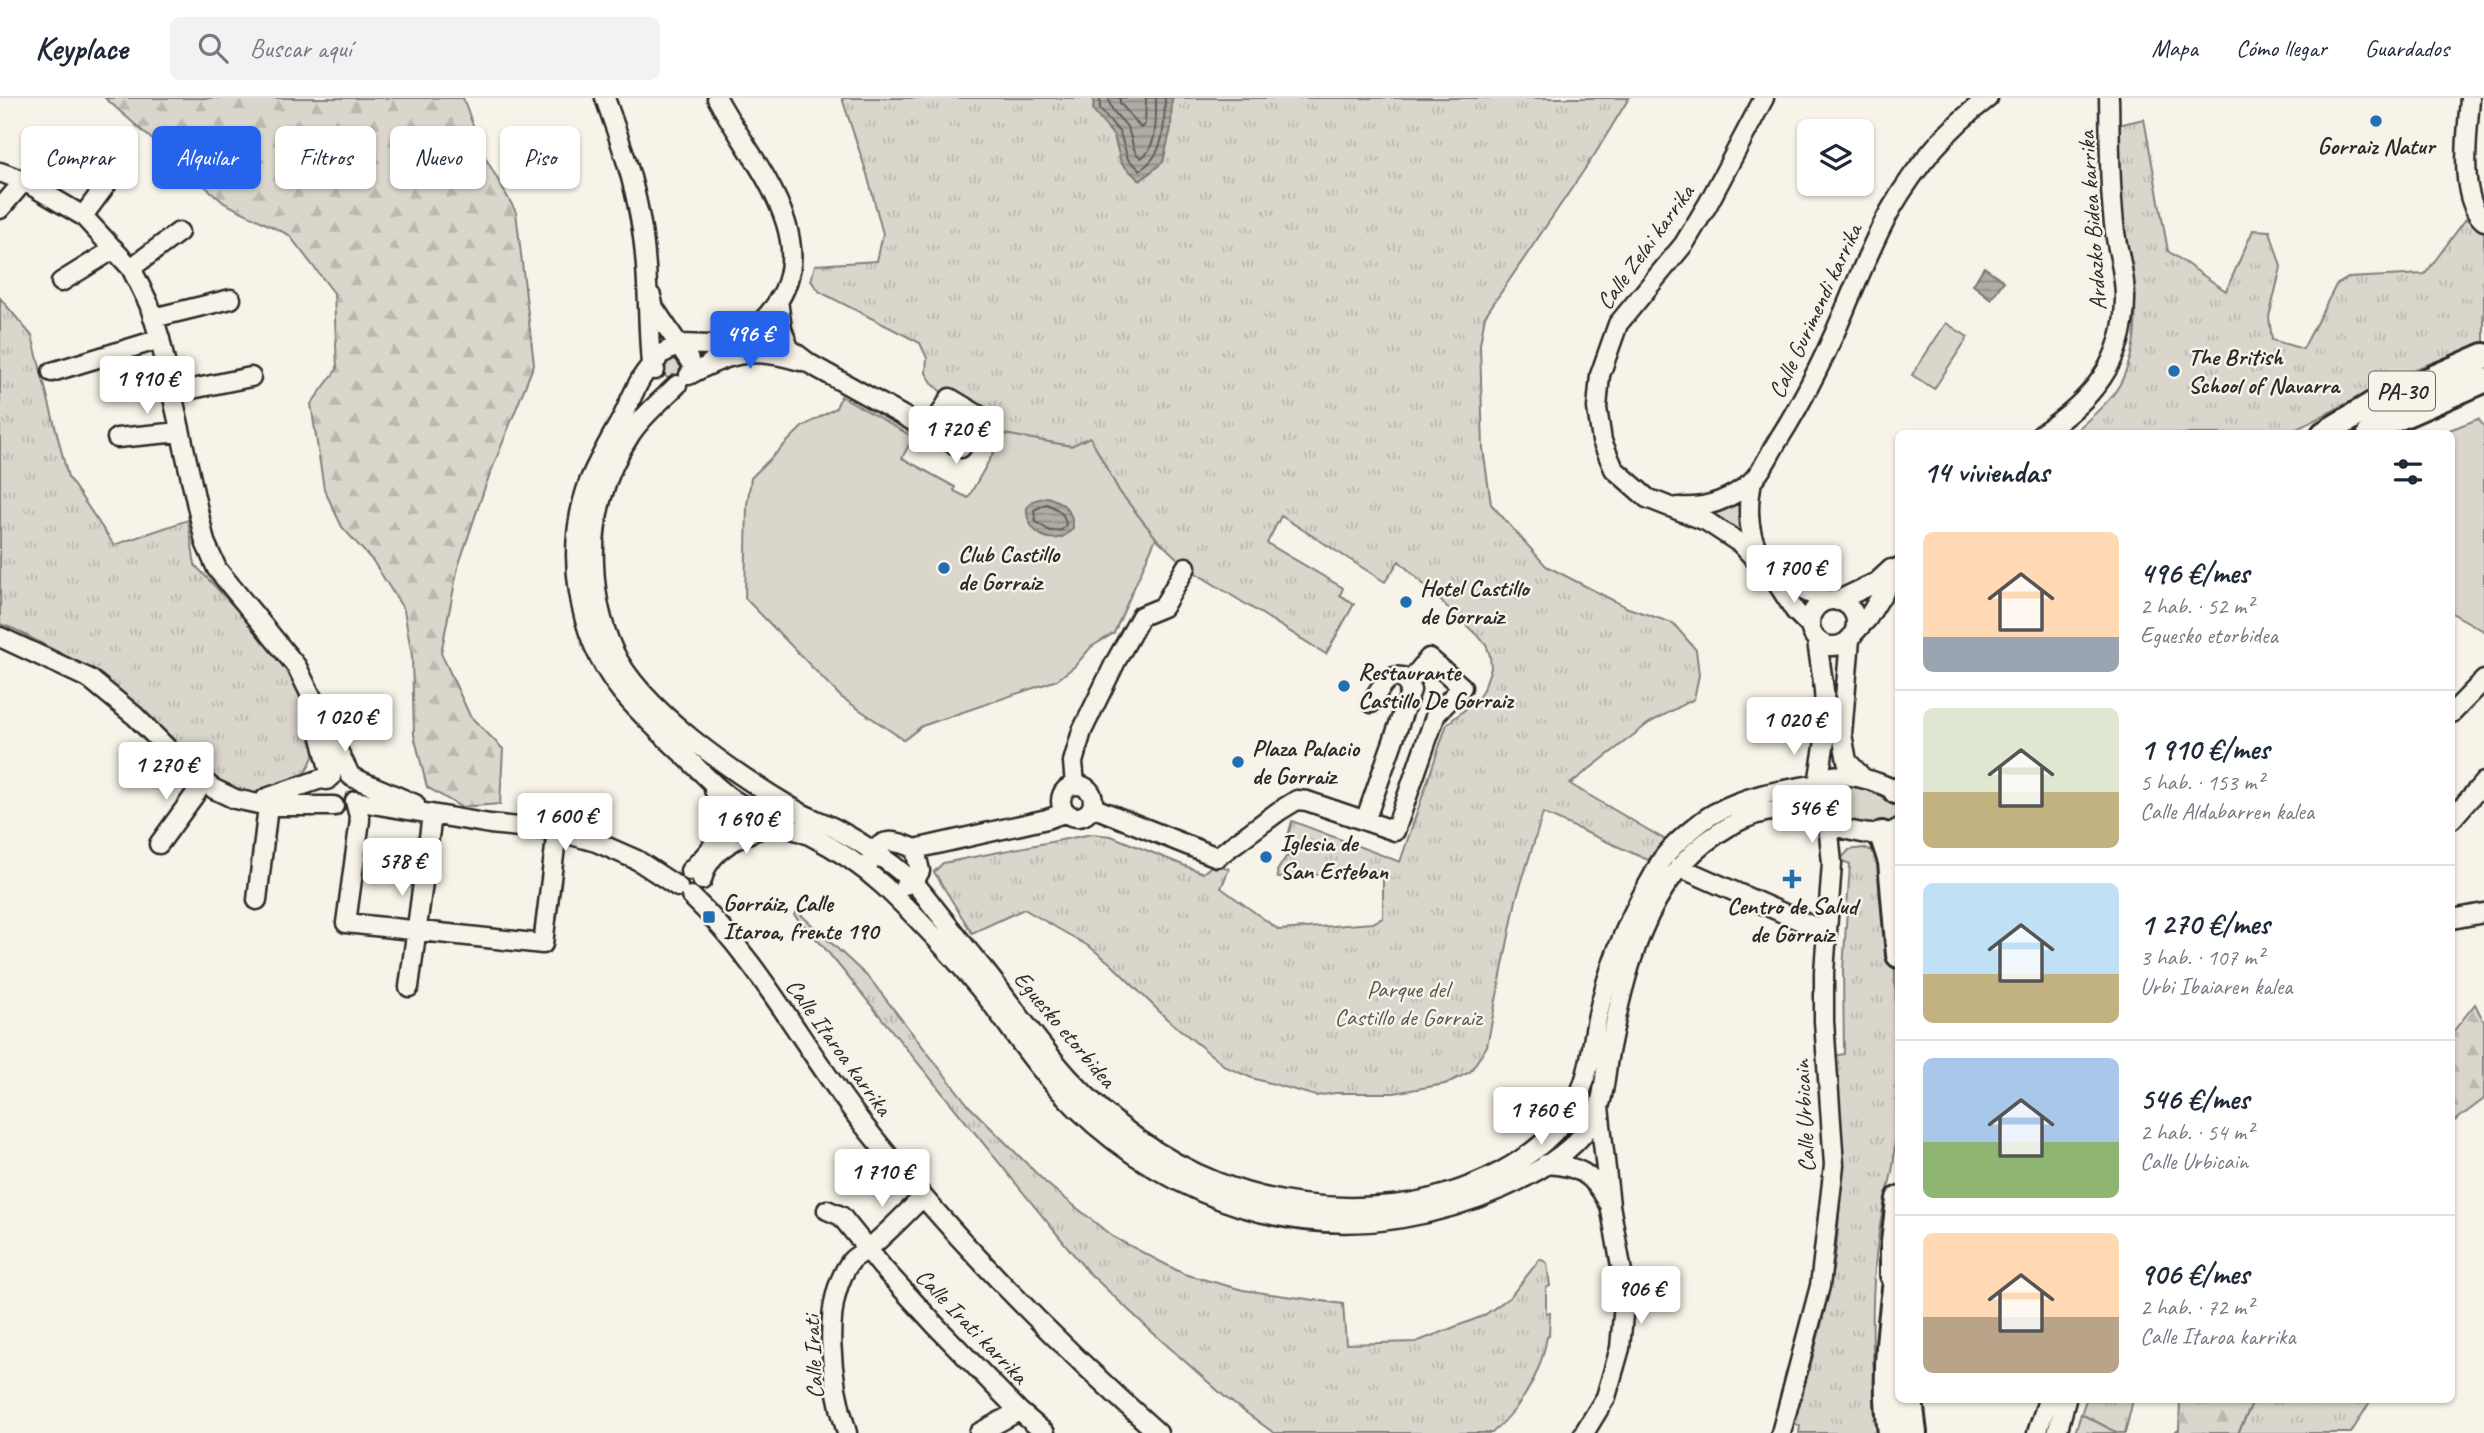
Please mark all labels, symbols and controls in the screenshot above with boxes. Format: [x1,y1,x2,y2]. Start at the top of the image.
search box [170,17,660,80]
text: Keyplace [35,27,128,69]
icon: search [194,29,232,67]
text: Buscar aquí [250,32,352,65]
text: Mapa [2151,33,2198,63]
text: Cómo llegar [2236,33,2327,63]
text: Guardados [2365,33,2449,63]
marker: Gorraiz Natur [2368,113,2384,129]
map controls [1797,119,1874,196]
button: layers [1797,119,1874,196]
chip: Comprar [21,126,138,189]
chip: Alquilar [152,126,261,189]
chip: Filtros [275,126,376,189]
chip: Nuevo [390,126,486,189]
chip: Piso [500,126,580,189]
street label: Ardazko Bidea karrika [2071,129,2113,312]
place label: Gorraiz Natur [2318,131,2437,161]
street label: Calle Zelai karrika [1590,177,1701,315]
street label: Calle Gurimendi karrika [1761,217,1869,403]
pin: 496 € [701,312,799,371]
text: 496 € [726,319,774,348]
place label: The British School of Navarra [2188,342,2341,400]
pin: 1 910 € [82,356,212,416]
marker: The British School of Navarra [2166,363,2182,379]
text: 1 910 € [116,364,178,393]
road number: PA-30 [2369,372,2435,410]
pin: 1 720 € [891,406,1021,466]
text: 1 720 € [925,414,987,443]
text: 14 viviendas [1923,453,2049,491]
icon: filters [2389,453,2427,491]
place label: Club Castillo de Gorraiz [958,539,1061,597]
pin: 1 700 € [1729,546,1859,605]
text: 1 700 € [1763,553,1825,582]
text: 496 €/mes [2140,554,2249,592]
marker: Club Castillo de Gorraiz [936,560,952,576]
icon: home [1979,560,2063,644]
place label: Hotel Castillo de Gorraiz [1420,573,1531,631]
text: 2 hab. · 52 m² [2140,592,2253,621]
marker: Hotel Castillo de Gorraiz [1398,594,1414,610]
text: Eguesko etorbidea [2140,621,2278,650]
place label: Restaurante Castillo De Gorraiz [1358,657,1515,715]
marker: Restaurante Castillo De Gorraiz [1336,678,1352,694]
pin: 1 020 € [280,694,410,754]
pin: 1 020 € [1729,698,1859,757]
text: 1 020 € [314,702,376,731]
text: 1 020 € [1763,705,1825,734]
text: 1 910 €/mes [2140,730,2269,768]
place label: Plaza Palacio de Gorraiz [1252,733,1361,791]
icon: home [1979,736,2063,820]
pin: 1 270 € [101,742,231,802]
text: 1 270 € [135,750,197,779]
marker: Plaza Palacio de Gorraiz [1230,754,1246,770]
text: 5 hab. · 153 m² [2140,768,2264,797]
pin: 546 € [1763,786,1861,845]
text: 546 € [1788,793,1836,822]
pin: 1 600 € [500,794,630,853]
pin: 1 690 € [681,796,811,856]
text: Calle Aldabarren kalea [2140,797,2314,826]
text: 1 600 € [533,801,597,830]
text: 1 690 € [714,804,778,833]
place label: Iglesia de San Esteban [1280,828,1389,886]
pin: 578 € [353,838,451,898]
text: 578 € [379,846,425,875]
marker: Iglesia de San Esteban [1258,849,1274,865]
marker: Centro de Salud de Gorraiz [1782,869,1802,889]
place label: Gorráiz, Calle Itaroa, frente 190 [723,888,881,946]
place label: Centro de Salud de Gorraiz [1727,891,1861,949]
text: 1 270 €/mes [2140,905,2269,943]
marker: Gorráiz, Calle Itaroa, frente 190 [701,909,717,925]
icon: home [1979,911,2063,995]
text: 3 hab. · 107 m² [2140,943,2264,972]
street label: Eguesko etorbidea [1007,964,1124,1095]
text: Urbi Ibaiaren kalea [2140,972,2292,1001]
street label: Calle Itaroa karrika [779,973,900,1123]
park label: Parque del Castillo de Gorraiz [1334,974,1484,1032]
street label: Calle Urbicain [1786,1058,1822,1173]
text: 546 €/mes [2140,1080,2249,1118]
icon: home [1979,1086,2063,1170]
pin: 1 760 € [1476,1088,1606,1147]
text: 1 760 € [1509,1095,1573,1124]
text: 2 hab. · 54 m² [2140,1118,2253,1147]
text: Calle Urbicain [2140,1147,2248,1176]
pin: 1 710 € [817,1150,947,1209]
text: 1 710 € [851,1157,913,1186]
text: 906 €/mes [2140,1255,2249,1293]
icon: home [1979,1261,2063,1345]
street label: Calle Irati karrika [909,1262,1036,1391]
pin: 906 € [1592,1266,1690,1326]
text: 906 € [1617,1274,1665,1303]
text: 2 hab. · 72 m² [2140,1293,2253,1322]
street label: Calle Irati [796,1312,830,1400]
text: Calle Itaroa karrika [2140,1322,2296,1351]

